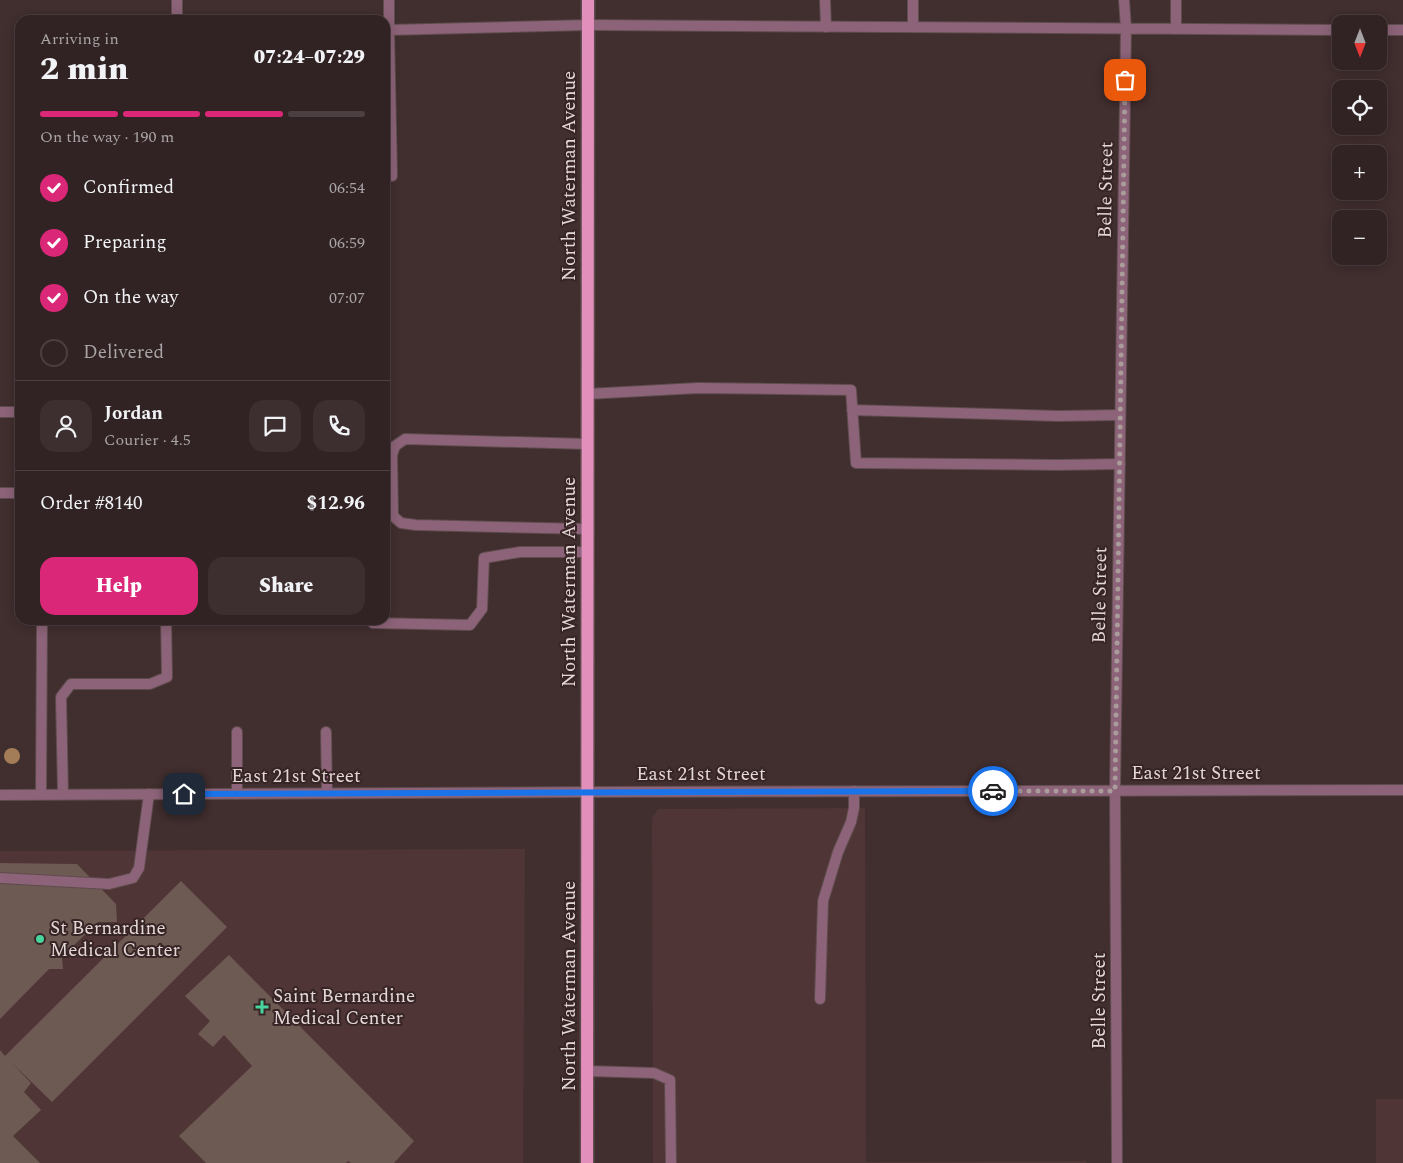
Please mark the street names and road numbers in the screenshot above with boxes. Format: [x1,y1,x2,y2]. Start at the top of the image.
street label: North Waterman Avenue [555,71,584,281]
street label: Belle Street [1091,141,1121,239]
street label: North Waterman Avenue [555,477,584,687]
street label: Belle Street [1085,546,1115,644]
street label: East 21st Street [1131,759,1261,788]
street label: East 21st Street [636,760,766,789]
street label: East 21st Street [231,762,361,791]
street label: North Waterman Avenue [555,881,584,1091]
street label: Belle Street [1085,952,1114,1049]

